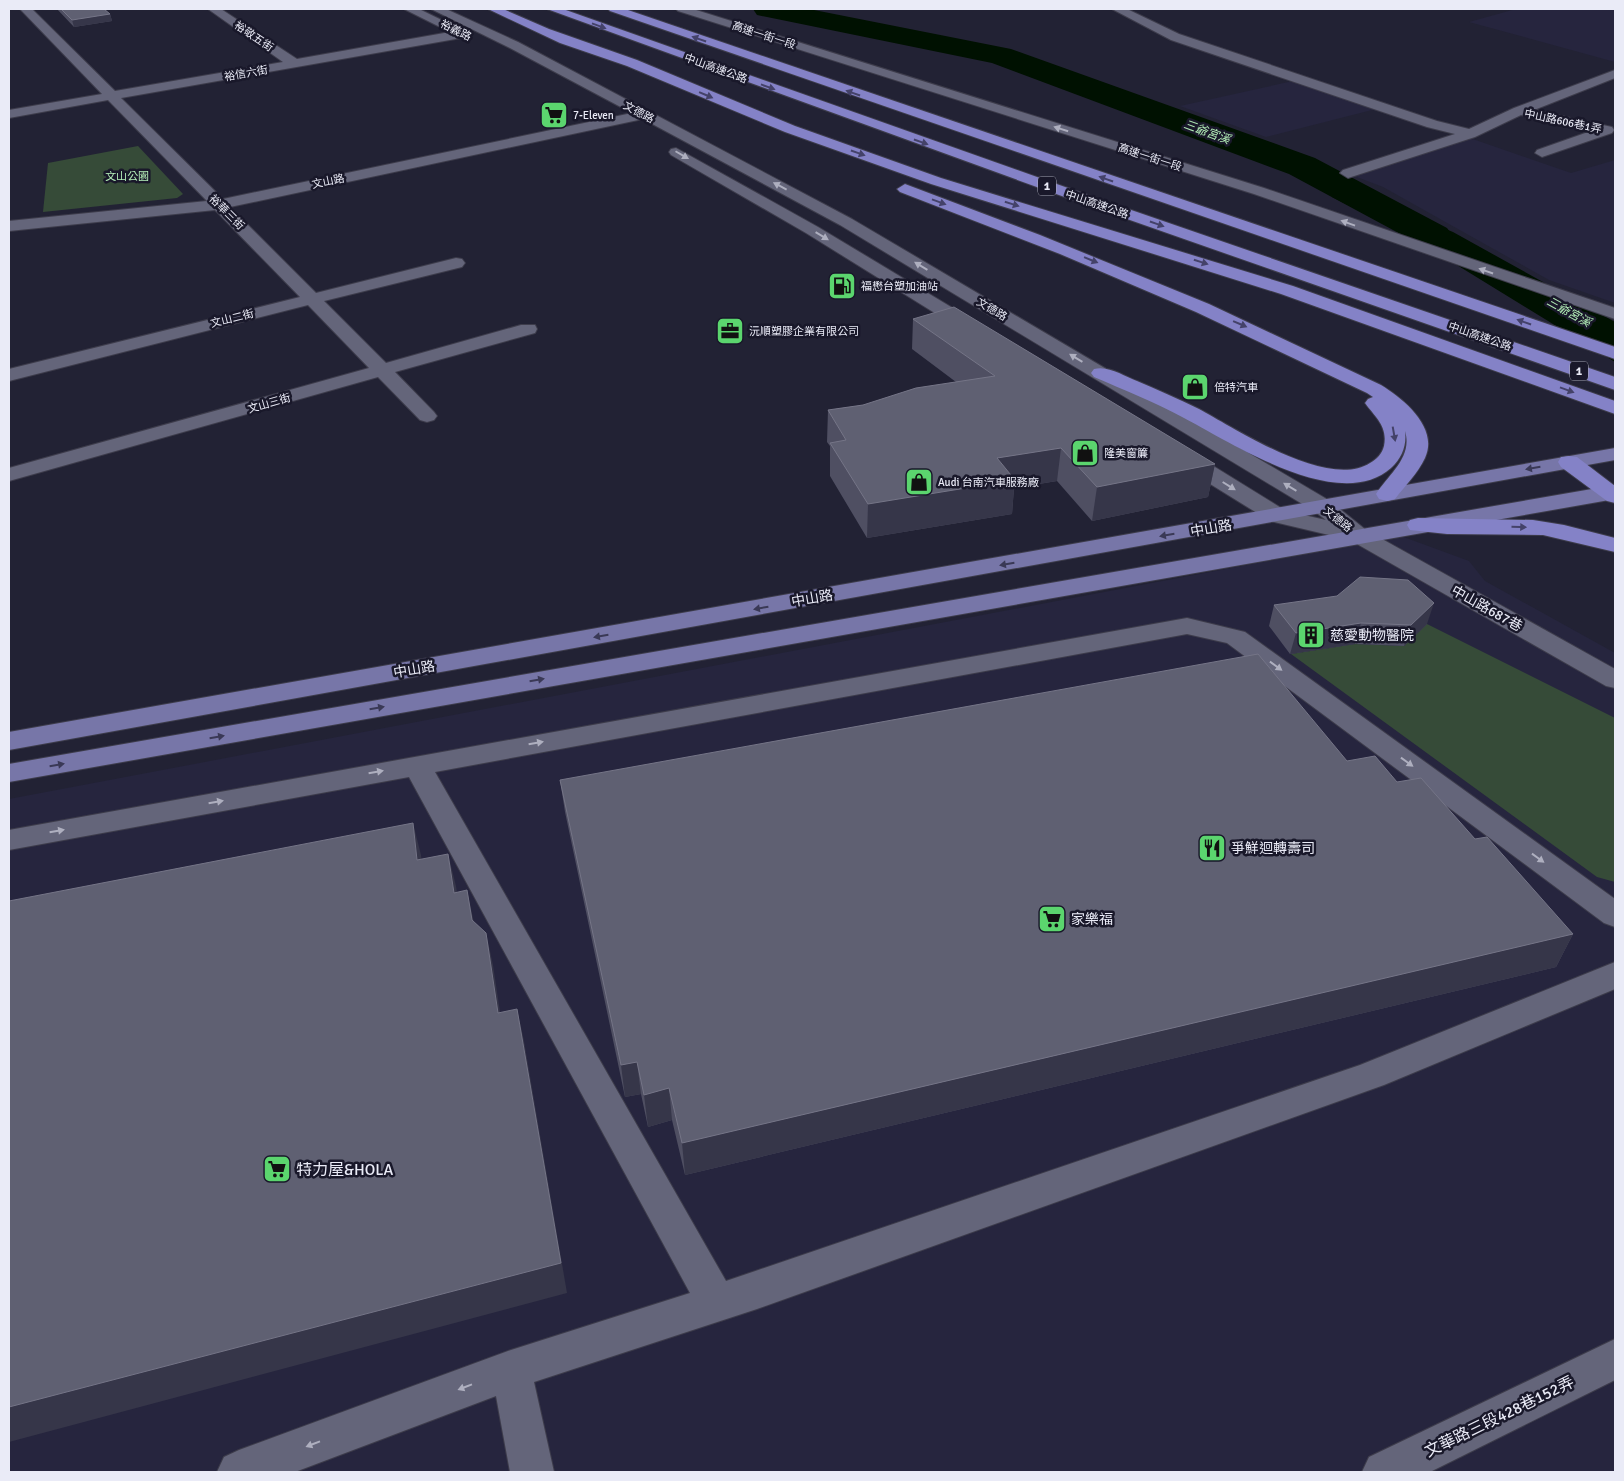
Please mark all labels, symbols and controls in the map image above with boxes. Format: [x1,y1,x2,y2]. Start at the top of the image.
street label: 裕義路 [438,17,473,44]
street label: 裕敬五街 [232,19,276,54]
street label: 高速一街一段 [730,19,797,52]
one-way arrow [592,22,607,30]
one-way arrow [692,35,707,42]
street label: 中山高速公路 [683,51,749,86]
street label: 裕信六街 [223,63,269,84]
one-way arrow [761,83,776,91]
one-way arrow [845,88,860,96]
one-way arrow [699,91,713,99]
street label: 文德路 [621,99,656,126]
supermarket icon: 7-Eleven [539,100,569,130]
street label: 中山路606巷1弄 [1523,107,1603,136]
place label: 7-Eleven [573,109,614,122]
water label: 三爺宮溪 [1182,117,1234,148]
one-way arrow [1053,124,1068,132]
one-way arrow [914,138,929,146]
street label: 高速一街一段 [1116,141,1183,174]
one-way arrow [850,150,865,157]
one-way arrow [674,151,689,159]
park label: 文山公園 [105,170,149,183]
street label: 文山路 [311,172,346,191]
one-way arrow [1098,174,1113,182]
road number: 1 [1038,177,1056,196]
one-way arrow [773,182,786,191]
street label: 中山高速公路 [1064,188,1130,221]
street label: 裕華三街 [206,192,247,233]
one-way arrow [932,199,947,206]
one-way arrow [1004,201,1019,209]
one-way arrow [1340,219,1355,227]
one-way arrow [1150,221,1165,229]
one-way arrow [816,232,829,241]
one-way arrow [1084,257,1098,265]
one-way arrow [1193,259,1208,266]
one-way arrow [915,262,928,271]
one-way arrow [1479,266,1494,274]
fuel station icon: 福懋台塑加油站 [827,271,857,301]
place label: 福懋台塑加油站 [861,280,938,293]
water label: 三爺宮溪 [1544,294,1595,332]
street label: 文德路 [974,295,1009,323]
street label: 文山二街 [209,307,255,330]
office icon: 沅順塑膠企業有限公司 [715,316,745,346]
one-way arrow [1517,318,1532,325]
street label: 中山高速公路 [1447,320,1513,353]
one-way arrow [1233,321,1247,329]
place label: 沅順塑膠企業有限公司 [749,325,859,338]
one-way arrow [1069,354,1082,363]
road number: 1 [1570,362,1588,381]
shop icon: 倍特汽車 [1180,372,1210,402]
place label: 倍特汽車 [1214,381,1258,394]
one-way arrow [1560,387,1575,394]
street label: 文山三街 [246,391,292,416]
one-way arrow [1390,426,1398,442]
shop icon: 隆美窗簾 [1070,438,1100,468]
place label: 隆美窗簾 [1104,447,1148,460]
one-way arrow [1524,465,1540,473]
shop icon: Audi 台南汽車服務廠 [904,467,934,497]
place label: Audi 台南汽車服務廠 [938,476,1039,489]
one-way arrow [1223,481,1236,490]
one-way arrow [1284,483,1297,492]
street label: 文德路 [1321,504,1355,535]
street label: 中山路 [1189,516,1233,541]
one-way arrow [1511,523,1527,531]
one-way arrow [1159,532,1175,540]
one-way arrow [999,560,1015,568]
street label: 中山路687巷 [1448,582,1525,635]
street label: 中山路 [790,586,834,611]
one-way arrow [753,604,769,612]
building icon: 慈愛動物醫院 [1296,620,1326,650]
place label: 慈愛動物醫院 [1330,627,1414,644]
one-way arrow [593,633,609,641]
street label: 中山路 [392,657,436,682]
one-way arrow [1269,661,1282,671]
one-way arrow [529,676,545,684]
one-way arrow [369,704,385,712]
one-way arrow [209,732,225,740]
one-way arrow [529,739,545,747]
one-way arrow [1400,757,1413,767]
one-way arrow [49,760,65,768]
one-way arrow [369,768,385,776]
one-way arrow [209,797,225,805]
one-way arrow [49,827,65,835]
restaurant icon: 爭鮮迴轉壽司 [1197,833,1227,863]
place label: 爭鮮迴轉壽司 [1231,840,1315,857]
one-way arrow [1531,853,1544,863]
supermarket icon: 家樂福 [1037,904,1067,934]
place label: 家樂福 [1071,911,1113,928]
supermarket icon: 特力屋&HOLA [262,1154,292,1184]
place label: 特力屋&HOLA [296,1160,393,1180]
street label: 文華路三段428巷152弄 [1421,1372,1577,1462]
one-way arrow [457,1383,472,1391]
one-way arrow [305,1440,320,1448]

